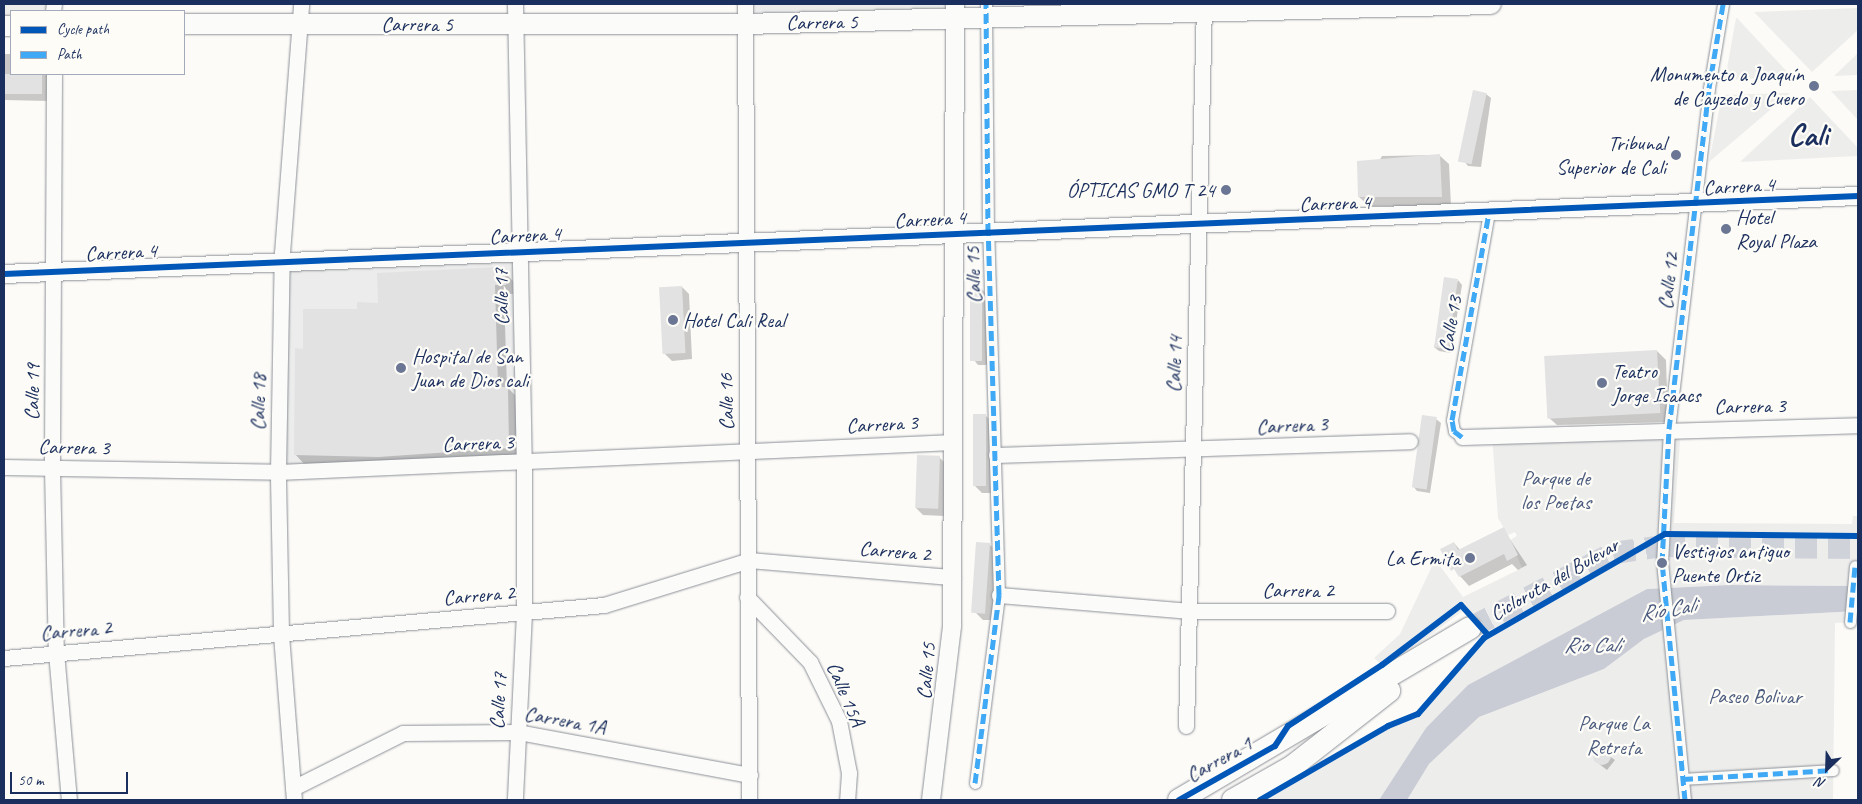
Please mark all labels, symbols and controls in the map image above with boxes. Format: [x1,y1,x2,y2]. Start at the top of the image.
street label: Carrera 5 [786,9,858,35]
legend [10,10,185,75]
street label: Carrera 5 [381,11,453,37]
text: Cycle path [57,20,109,39]
text: Path [57,45,82,64]
place label: Monumento a Joaquín de Cayzedo y Cuero [1650,61,1804,111]
marker: Monumento a Joaquín de Cayzedo y Cuero [1808,80,1820,92]
district label: Cali [1788,116,1828,154]
place label: Tribunal Superior de Cali [1555,130,1666,180]
marker: Tribunal Superior de Cali [1670,149,1682,161]
street label: Carrera 4 [1703,172,1775,200]
place label: ÓPTICAS GMO T 24 [1067,177,1215,203]
marker: ÓPTICAS GMO T 24 [1219,183,1233,197]
street label: Carrera 4 [1299,189,1371,217]
place label: Hotel Royal Plaza [1736,204,1816,254]
street label: Carrera 4 [894,205,966,233]
street label: Carrera 4 [489,221,561,249]
marker: Hotel Royal Plaza [1720,223,1732,235]
street label: Carrera 4 [85,238,157,266]
street label: Calle 15 [959,246,987,304]
street label: Calle 12 [1652,251,1684,311]
street label: Calle 17 [488,268,514,326]
street label: Calle 13 [1433,294,1467,354]
place label: Hotel Cali Real [683,307,786,333]
marker: Hotel Cali Real [667,314,679,326]
street label: Calle 14 [1160,335,1188,393]
place label: Hospital de San Juan de Dios cali [412,343,529,393]
place label: Teatro Jorge Isaacs [1612,358,1700,408]
marker: Hospital de San Juan de Dios cali [394,361,408,375]
street label: Calle 19 [19,363,45,421]
street label: Calle 18 [245,373,271,431]
street label: Calle 16 [713,373,739,431]
marker: Teatro Jorge Isaacs [1596,377,1608,389]
street label: Carrera 3 [1714,393,1786,419]
street label: Carrera 3 [846,410,918,438]
street label: Carrera 3 [1256,411,1328,439]
street label: Carrera 3 [442,429,514,457]
street label: Carrera 3 [38,434,110,460]
park label: Parque de los Poetas [1521,465,1591,515]
street label: Cicloruta del Bulevar [1485,532,1623,626]
street label: Carrera 2 [858,535,932,567]
place label: Vestigios antiguo Puente Ortiz [1672,538,1790,588]
place label: La Ermita [1386,545,1460,571]
marker: La Ermita [1464,552,1476,564]
marker: Vestigios antiguo Puente Ortiz [1656,557,1668,569]
street label: Carrera 2 [1262,577,1334,603]
street label: Carrera 2 [442,579,516,611]
water label: Río Cali [1638,593,1698,627]
street label: Carrera 2 [39,614,113,646]
water label: Rio Cali [1564,633,1620,659]
street label: Calle 15 [911,642,941,700]
street label: Calle 15A [821,658,871,730]
street label: Calle 17 [484,672,512,730]
park label: Paseo Bolivar [1708,683,1802,709]
street label: Carrera 1A [522,700,608,740]
park label: Parque La Retreta [1578,710,1650,760]
street label: Carrera 1 [1182,731,1256,787]
north arrow [1802,744,1852,794]
scale bar [12,762,130,794]
text: 50 m [18,771,44,790]
text: N [1813,774,1828,793]

